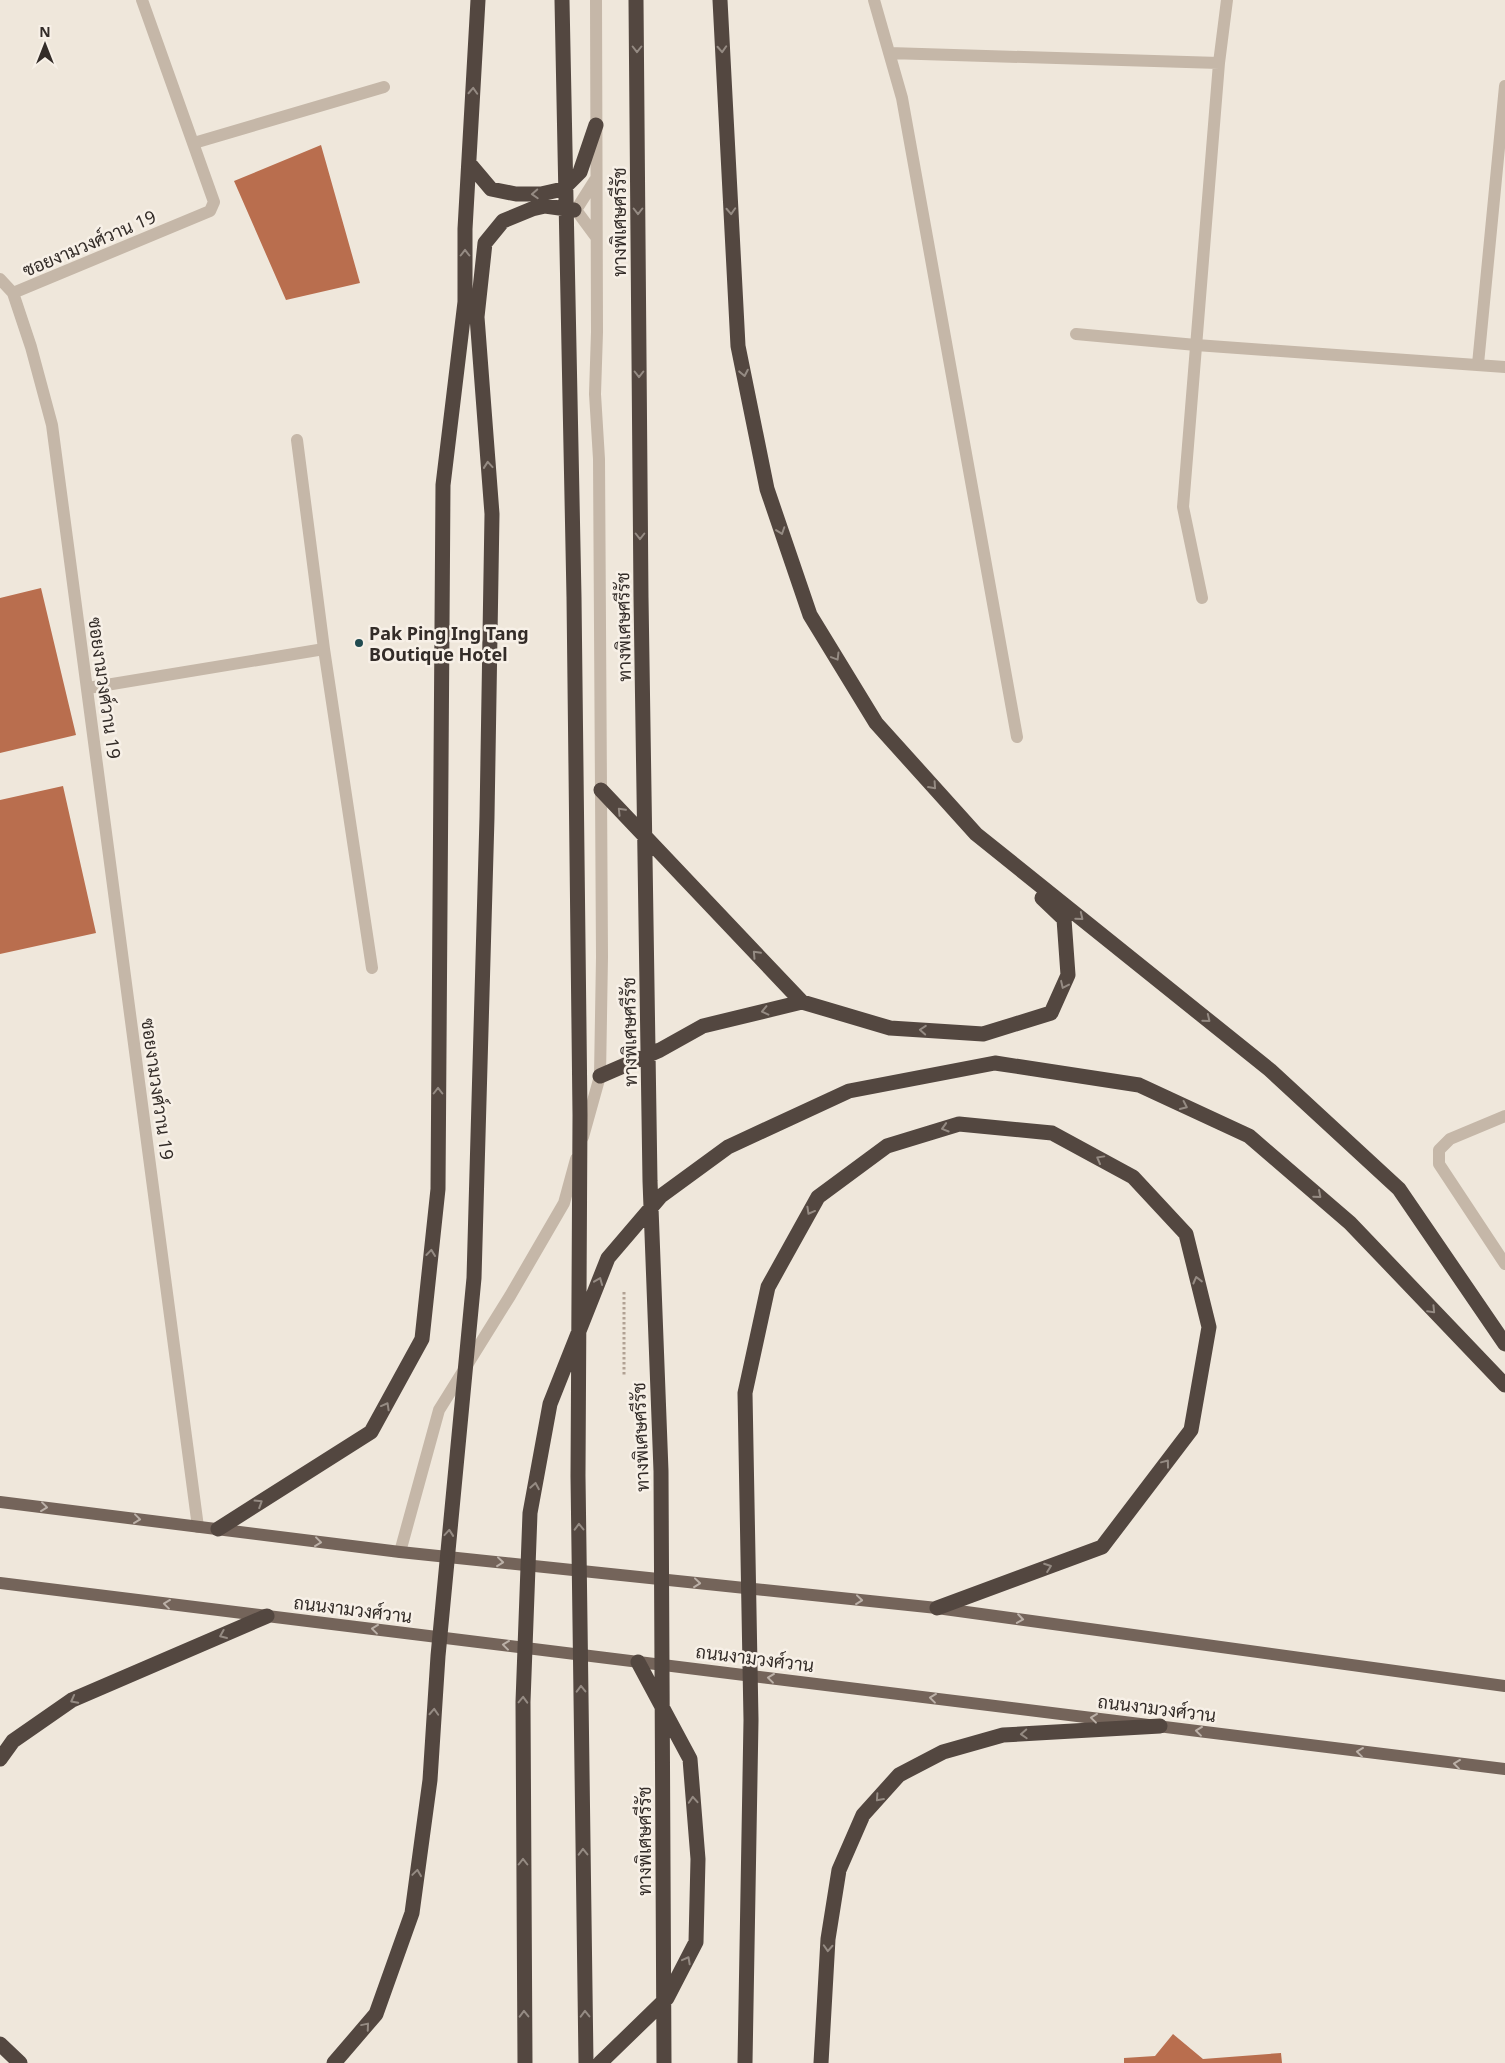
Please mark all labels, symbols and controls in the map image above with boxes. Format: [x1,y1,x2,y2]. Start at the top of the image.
north arrow [20,20,70,70]
text: N [39,22,51,41]
one-way arrow [632,45,642,53]
one-way arrow [717,45,728,53]
one-way arrow [467,87,478,95]
street label: ทางพิเศษศรีรัช [607,167,631,277]
one-way arrow [531,188,539,199]
street label: ซอยงามวงศ์วาน 19 [19,204,159,282]
one-way arrow [726,207,737,215]
one-way arrow [633,208,643,215]
one-way arrow [460,249,470,256]
one-way arrow [738,368,748,377]
one-way arrow [634,370,644,378]
one-way arrow [483,461,494,469]
one-way arrow [775,526,785,534]
one-way arrow [635,532,646,540]
street label: ทางพิเศษศรีรัช [610,572,636,682]
street label: ซอยงามวงศ์วาน 19 [83,616,127,760]
place label: Pak Ping Ing Tang BOutique Hotel [369,621,529,666]
marker: Pak Ping Ing Tang BOutique Hotel [353,637,365,649]
one-way arrow [829,651,839,660]
one-way arrow [927,781,936,790]
one-way arrow [618,808,627,817]
one-way arrow [1074,912,1083,920]
one-way arrow [753,951,762,960]
street label: ทางพิเศษศรีรัช [616,977,642,1087]
one-way arrow [1061,979,1071,988]
one-way arrow [761,1005,770,1016]
one-way arrow [1201,1013,1210,1022]
street label: ซอยงามวงศ์วาน 19 [136,1017,180,1161]
one-way arrow [919,1025,927,1036]
one-way arrow [433,1087,443,1094]
one-way arrow [1179,1099,1188,1110]
one-way arrow [942,1123,950,1133]
one-way arrow [1096,1155,1105,1165]
one-way arrow [1312,1189,1321,1198]
one-way arrow [807,1205,817,1214]
one-way arrow [425,1249,436,1257]
one-way arrow [1192,1275,1203,1284]
one-way arrow [592,1277,603,1286]
one-way arrow [1426,1304,1435,1313]
street label: ทางพิเศษศรีรัช [626,1382,654,1492]
one-way arrow [379,1402,389,1411]
one-way arrow [1160,1460,1168,1469]
one-way arrow [530,1481,540,1490]
one-way arrow [254,1500,263,1510]
one-way arrow [41,1501,49,1512]
one-way arrow [133,1513,141,1524]
one-way arrow [574,1523,584,1530]
one-way arrow [443,1528,454,1536]
one-way arrow [315,1536,323,1547]
one-way arrow [497,1557,505,1568]
one-way arrow [1043,1563,1052,1573]
one-way arrow [693,1577,701,1588]
street label: ถนนงามวงศ์วาน [292,1590,414,1628]
one-way arrow [855,1594,863,1605]
one-way arrow [163,1599,171,1610]
one-way arrow [1016,1614,1024,1624]
one-way arrow [371,1624,379,1635]
one-way arrow [219,1629,228,1640]
street label: ถนนงามวงศ์วาน [694,1639,816,1677]
one-way arrow [502,1640,510,1651]
one-way arrow [767,1673,775,1684]
one-way arrow [576,1685,586,1693]
street label: ถนนงามวงศ์วาน [1096,1689,1218,1727]
one-way arrow [928,1693,936,1704]
one-way arrow [70,1694,79,1704]
one-way arrow [518,1696,528,1704]
one-way arrow [429,1708,440,1716]
one-way arrow [1090,1713,1098,1724]
one-way arrow [1194,1726,1202,1737]
one-way arrow [1019,1728,1027,1739]
one-way arrow [1356,1747,1364,1758]
one-way arrow [1452,1759,1460,1770]
street label: ทางพิเศษศรีรัช [632,1786,656,1896]
one-way arrow [876,1792,885,1801]
one-way arrow [688,1796,699,1804]
one-way arrow [578,1848,588,1856]
one-way arrow [518,1858,528,1866]
one-way arrow [411,1869,422,1877]
one-way arrow [823,1944,834,1952]
one-way arrow [681,1956,691,1965]
one-way arrow [519,2010,529,2018]
one-way arrow [580,2010,590,2018]
one-way arrow [360,2022,369,2031]

